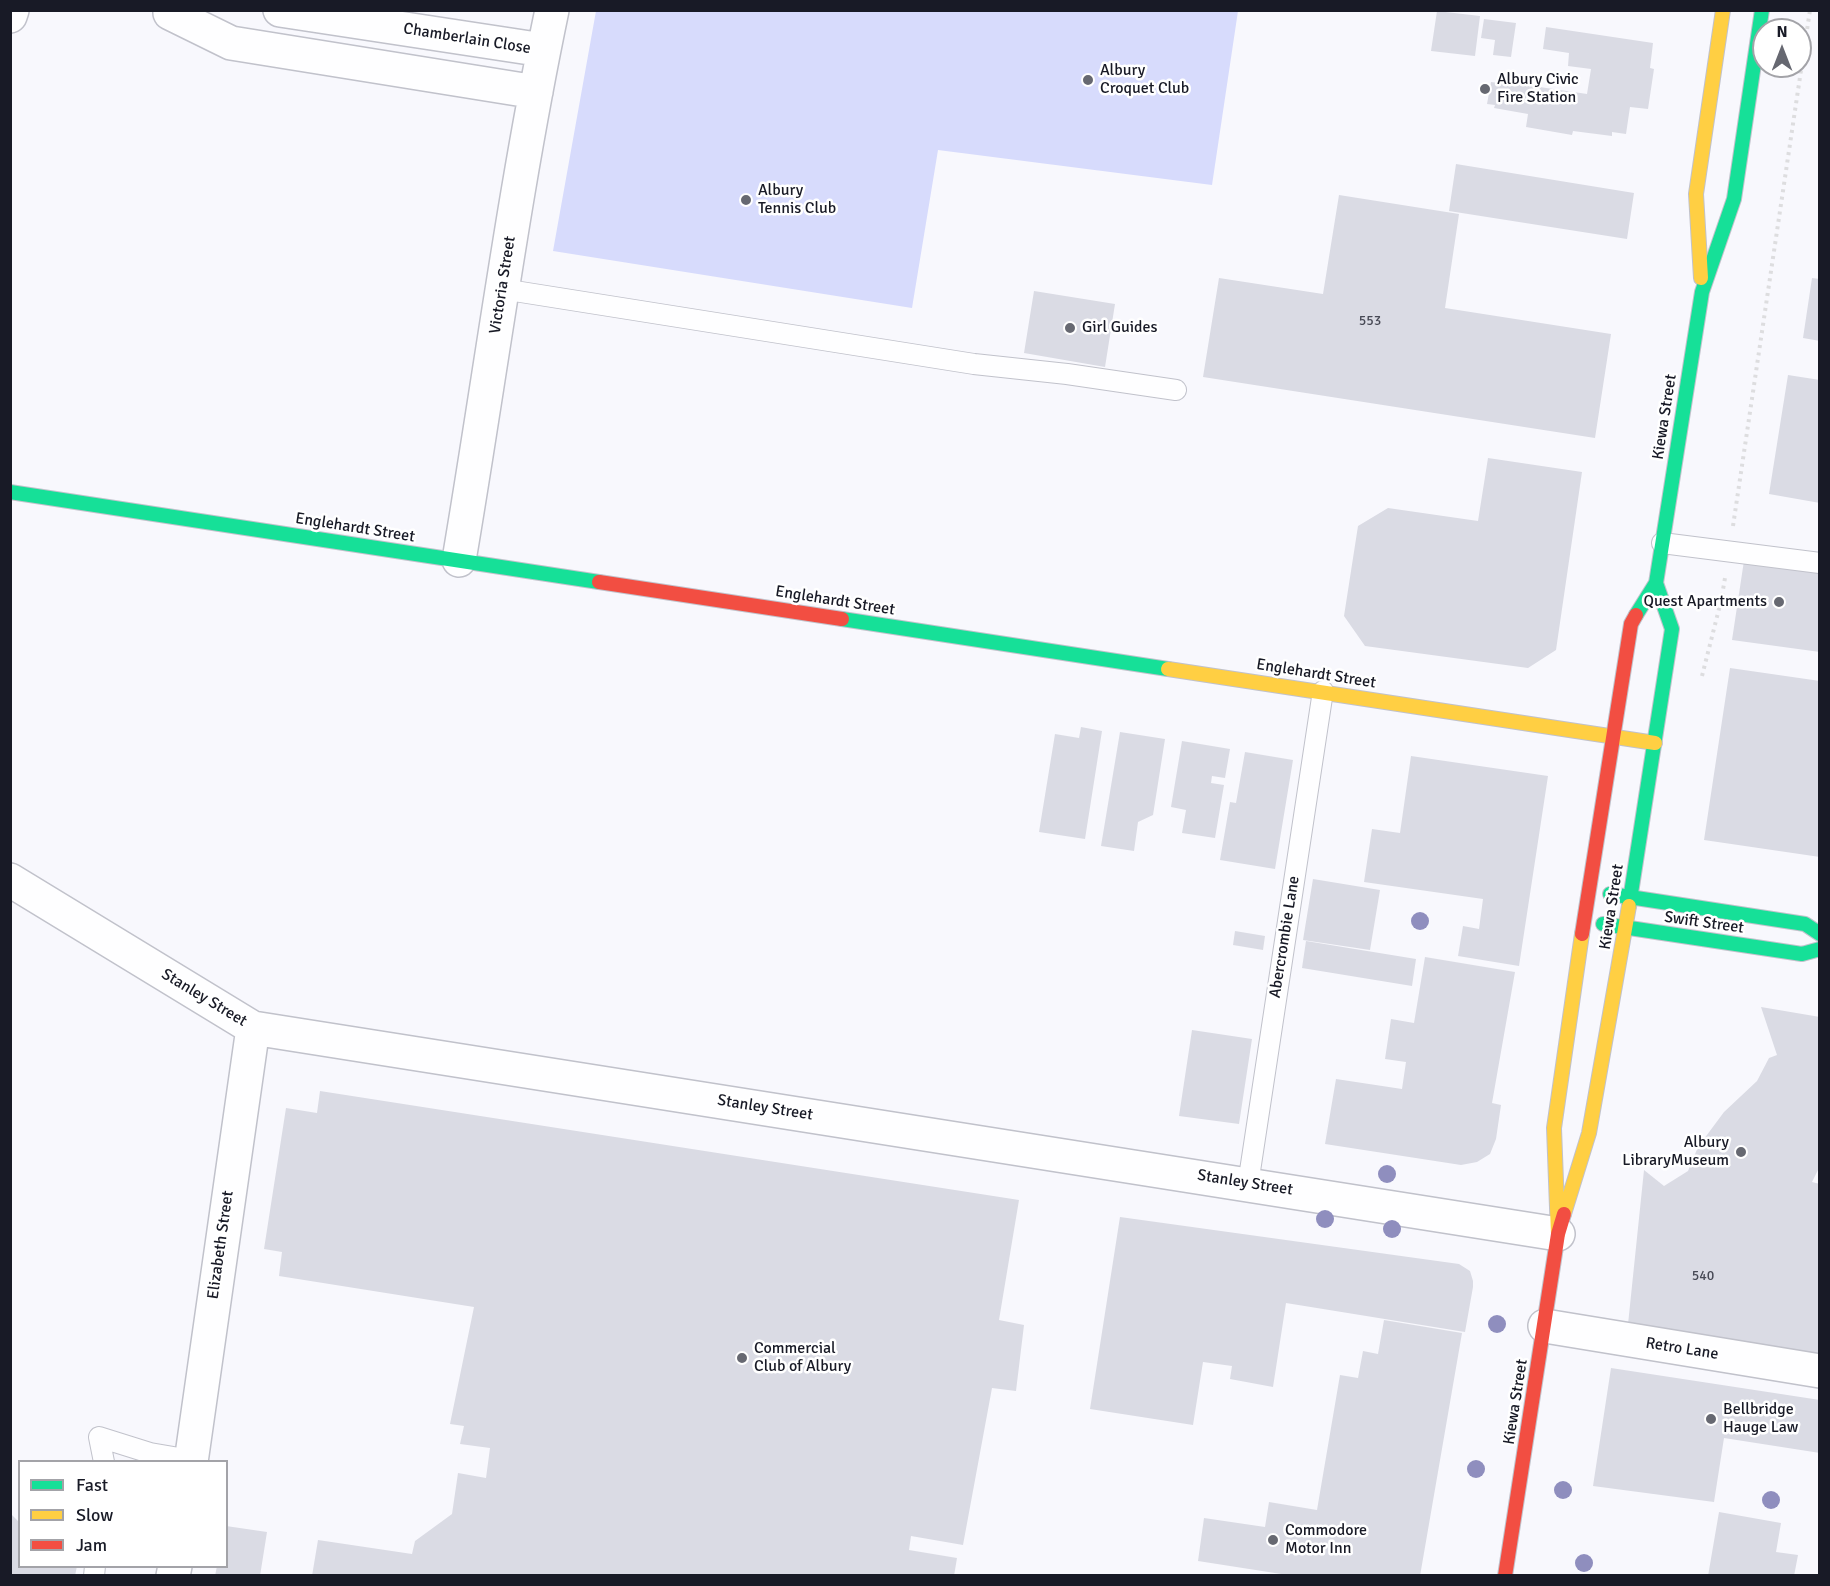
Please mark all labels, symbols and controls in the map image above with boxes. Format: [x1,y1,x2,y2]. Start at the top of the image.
north arrow [1752,18,1812,78]
street label: Chamberlain Close [402,19,532,59]
text: N [1776,22,1788,42]
place label: Albury Croquet Club [1100,61,1189,99]
place label: Albury Civic Fire Station [1497,70,1579,108]
marker: Albury Croquet Club [1081,73,1095,87]
marker: Albury Civic Fire Station [1478,82,1492,96]
place label: Albury Tennis Club [758,181,836,219]
marker: Albury Tennis Club [739,193,753,207]
street label: Victoria Street [486,235,520,335]
house number: 553 [1359,313,1381,329]
place label: Girl Guides [1082,318,1158,338]
marker: Girl Guides [1063,321,1077,335]
street label: Kiewa Street [1649,373,1681,461]
street label: Englehardt Street [294,509,416,547]
street label: Englehardt Street [774,582,896,620]
place label: Quest Apartments [1643,592,1767,612]
marker: Quest Apartments [1772,595,1786,609]
street label: Englehardt Street [1255,655,1377,693]
street label: Kiewa Street [1596,863,1628,951]
street label: Abercrombie Lane [1266,875,1304,999]
street label: Swift Street [1663,908,1745,938]
street label: Stanley Street [158,965,250,1031]
street label: Stanley Street [716,1091,814,1125]
place label: Albury LibraryMuseum [1622,1133,1729,1171]
marker: Albury LibraryMuseum [1734,1145,1748,1159]
street label: Stanley Street [1196,1166,1294,1200]
street label: Elizabeth Street [204,1190,238,1300]
house number: 540 [1692,1268,1714,1284]
street label: Retro Lane [1644,1334,1720,1364]
place label: Commercial Club of Albury [754,1339,851,1377]
marker: Commercial Club of Albury [735,1351,749,1365]
street label: Kiewa Street [1500,1358,1532,1446]
place label: Bellbridge Hauge Law [1723,1400,1798,1438]
marker: Bellbridge Hauge Law [1704,1412,1718,1426]
legend [18,1460,228,1568]
text: Fast [76,1474,108,1496]
text: Slow [76,1504,113,1526]
place label: Commodore Motor Inn [1285,1521,1367,1559]
marker: Commodore Motor Inn [1266,1533,1280,1547]
text: Jam [76,1534,107,1556]

